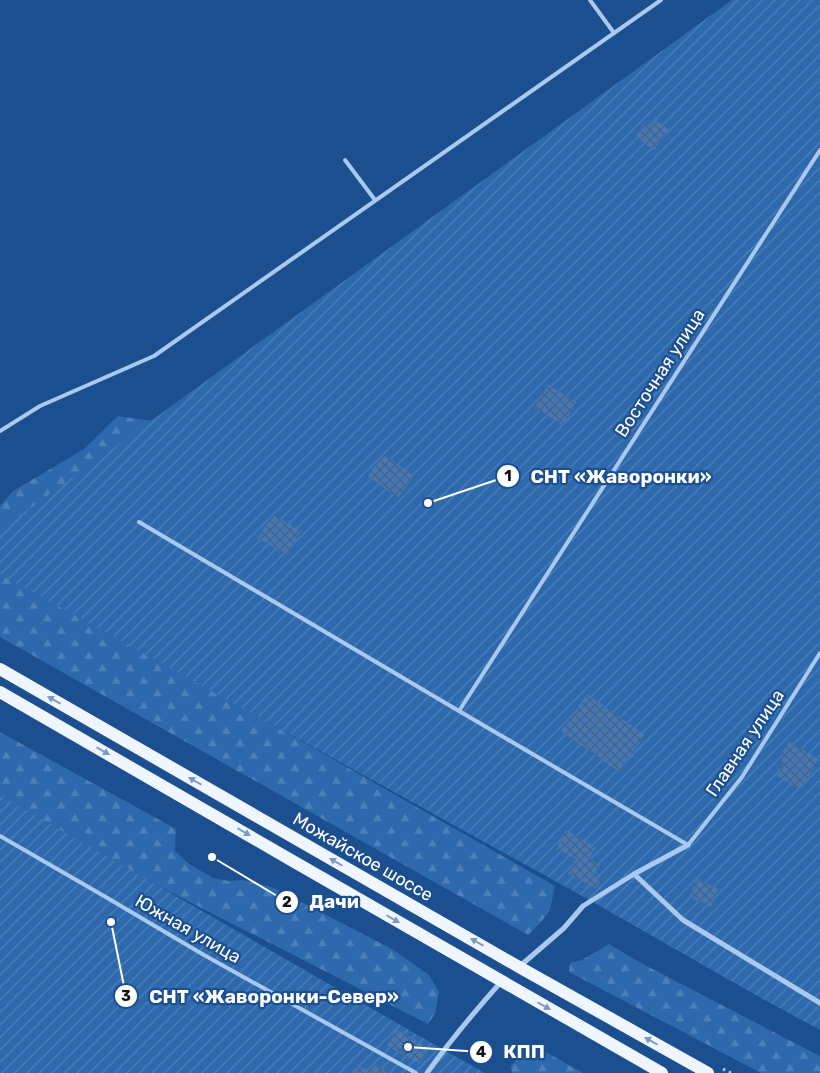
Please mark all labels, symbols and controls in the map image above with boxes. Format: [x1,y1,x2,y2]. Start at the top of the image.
street label: Восточная улица [610,305,710,441]
callout: СНТ «Жаворонки» [496,459,722,493]
text: СНТ «Жаворонки» [530,465,712,488]
text: 1 [504,467,512,485]
street label: Главная улица [701,685,789,801]
one-way arrow [47,696,60,705]
one-way arrow [96,747,110,756]
one-way arrow [188,776,202,785]
street label: Можайское шоссе [289,808,437,906]
one-way arrow [237,828,251,837]
one-way arrow [329,857,343,866]
callout: Дачи [274,885,369,919]
street label: Южная улица [131,890,245,968]
text: Дачи [309,890,359,913]
text: 2 [282,893,292,911]
one-way arrow [387,914,400,923]
one-way arrow [470,938,484,947]
callout: СНТ «Жаворонки-Север» [114,979,409,1013]
text: СНТ «Жаворонки-Север» [149,985,399,1008]
text: 3 [121,987,131,1005]
one-way arrow [537,1002,551,1011]
callout: КПП [468,1035,555,1069]
one-way arrow [645,1037,658,1046]
text: КПП [503,1040,545,1063]
text: 4 [476,1043,486,1061]

